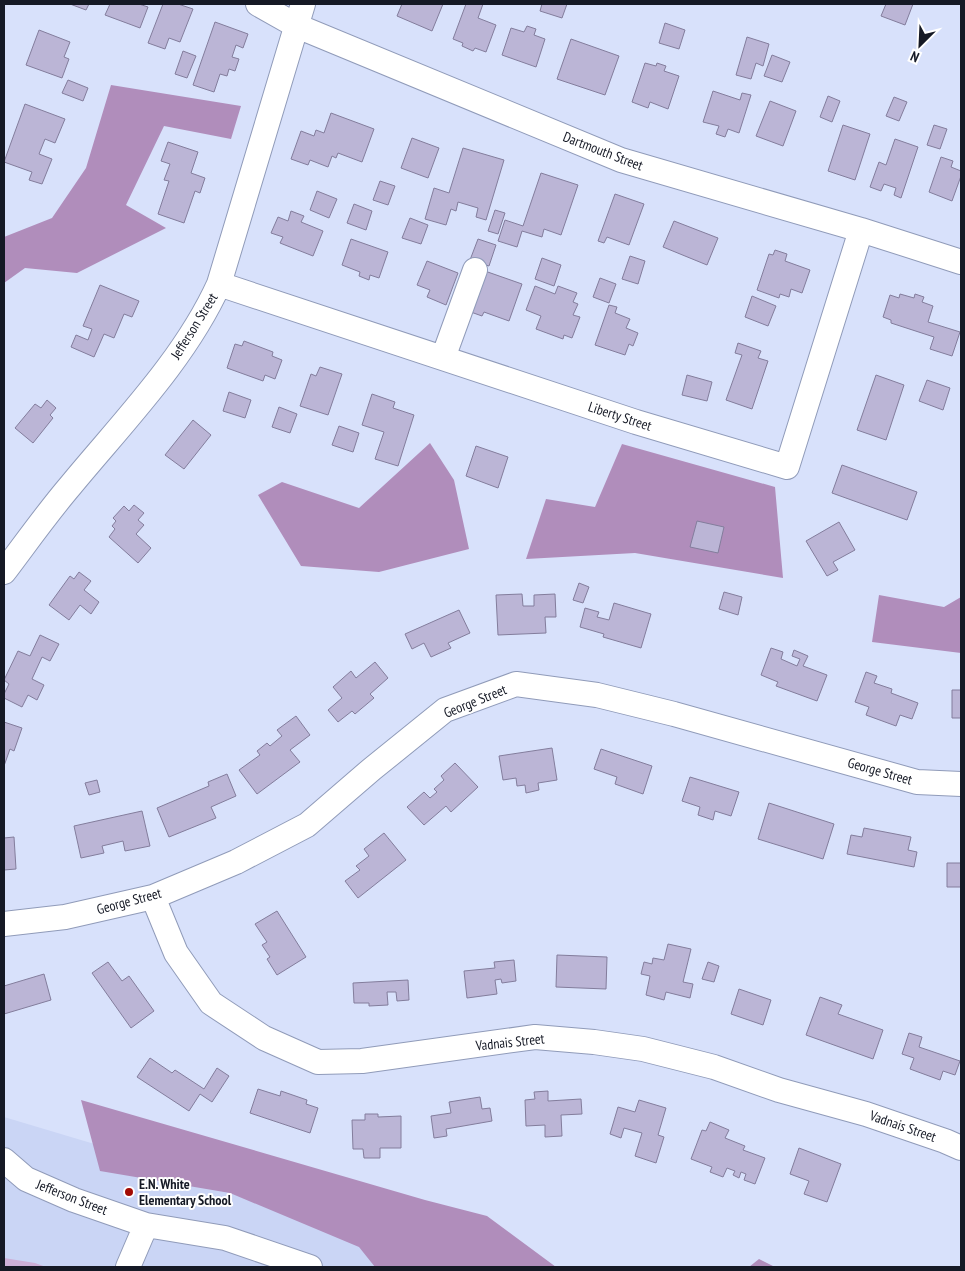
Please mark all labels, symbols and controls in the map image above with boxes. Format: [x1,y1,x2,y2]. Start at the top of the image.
north arrow [895,20,945,70]
text: N [908,47,922,67]
street label: Dartmouth Street [560,128,646,175]
street label: Jefferson Street [166,289,222,363]
street label: Liberty Street [586,397,654,435]
street label: George Street [441,680,509,722]
street label: George Street [846,753,914,789]
street label: George Street [95,884,163,918]
street label: Vadnais Street [474,1029,545,1055]
street label: Vadnais Street [866,1106,939,1146]
street label: Jefferson Street [33,1175,110,1219]
place label: E.N. White Elementary School [139,1175,232,1209]
marker: E.N. White Elementary School [123,1186,135,1198]

